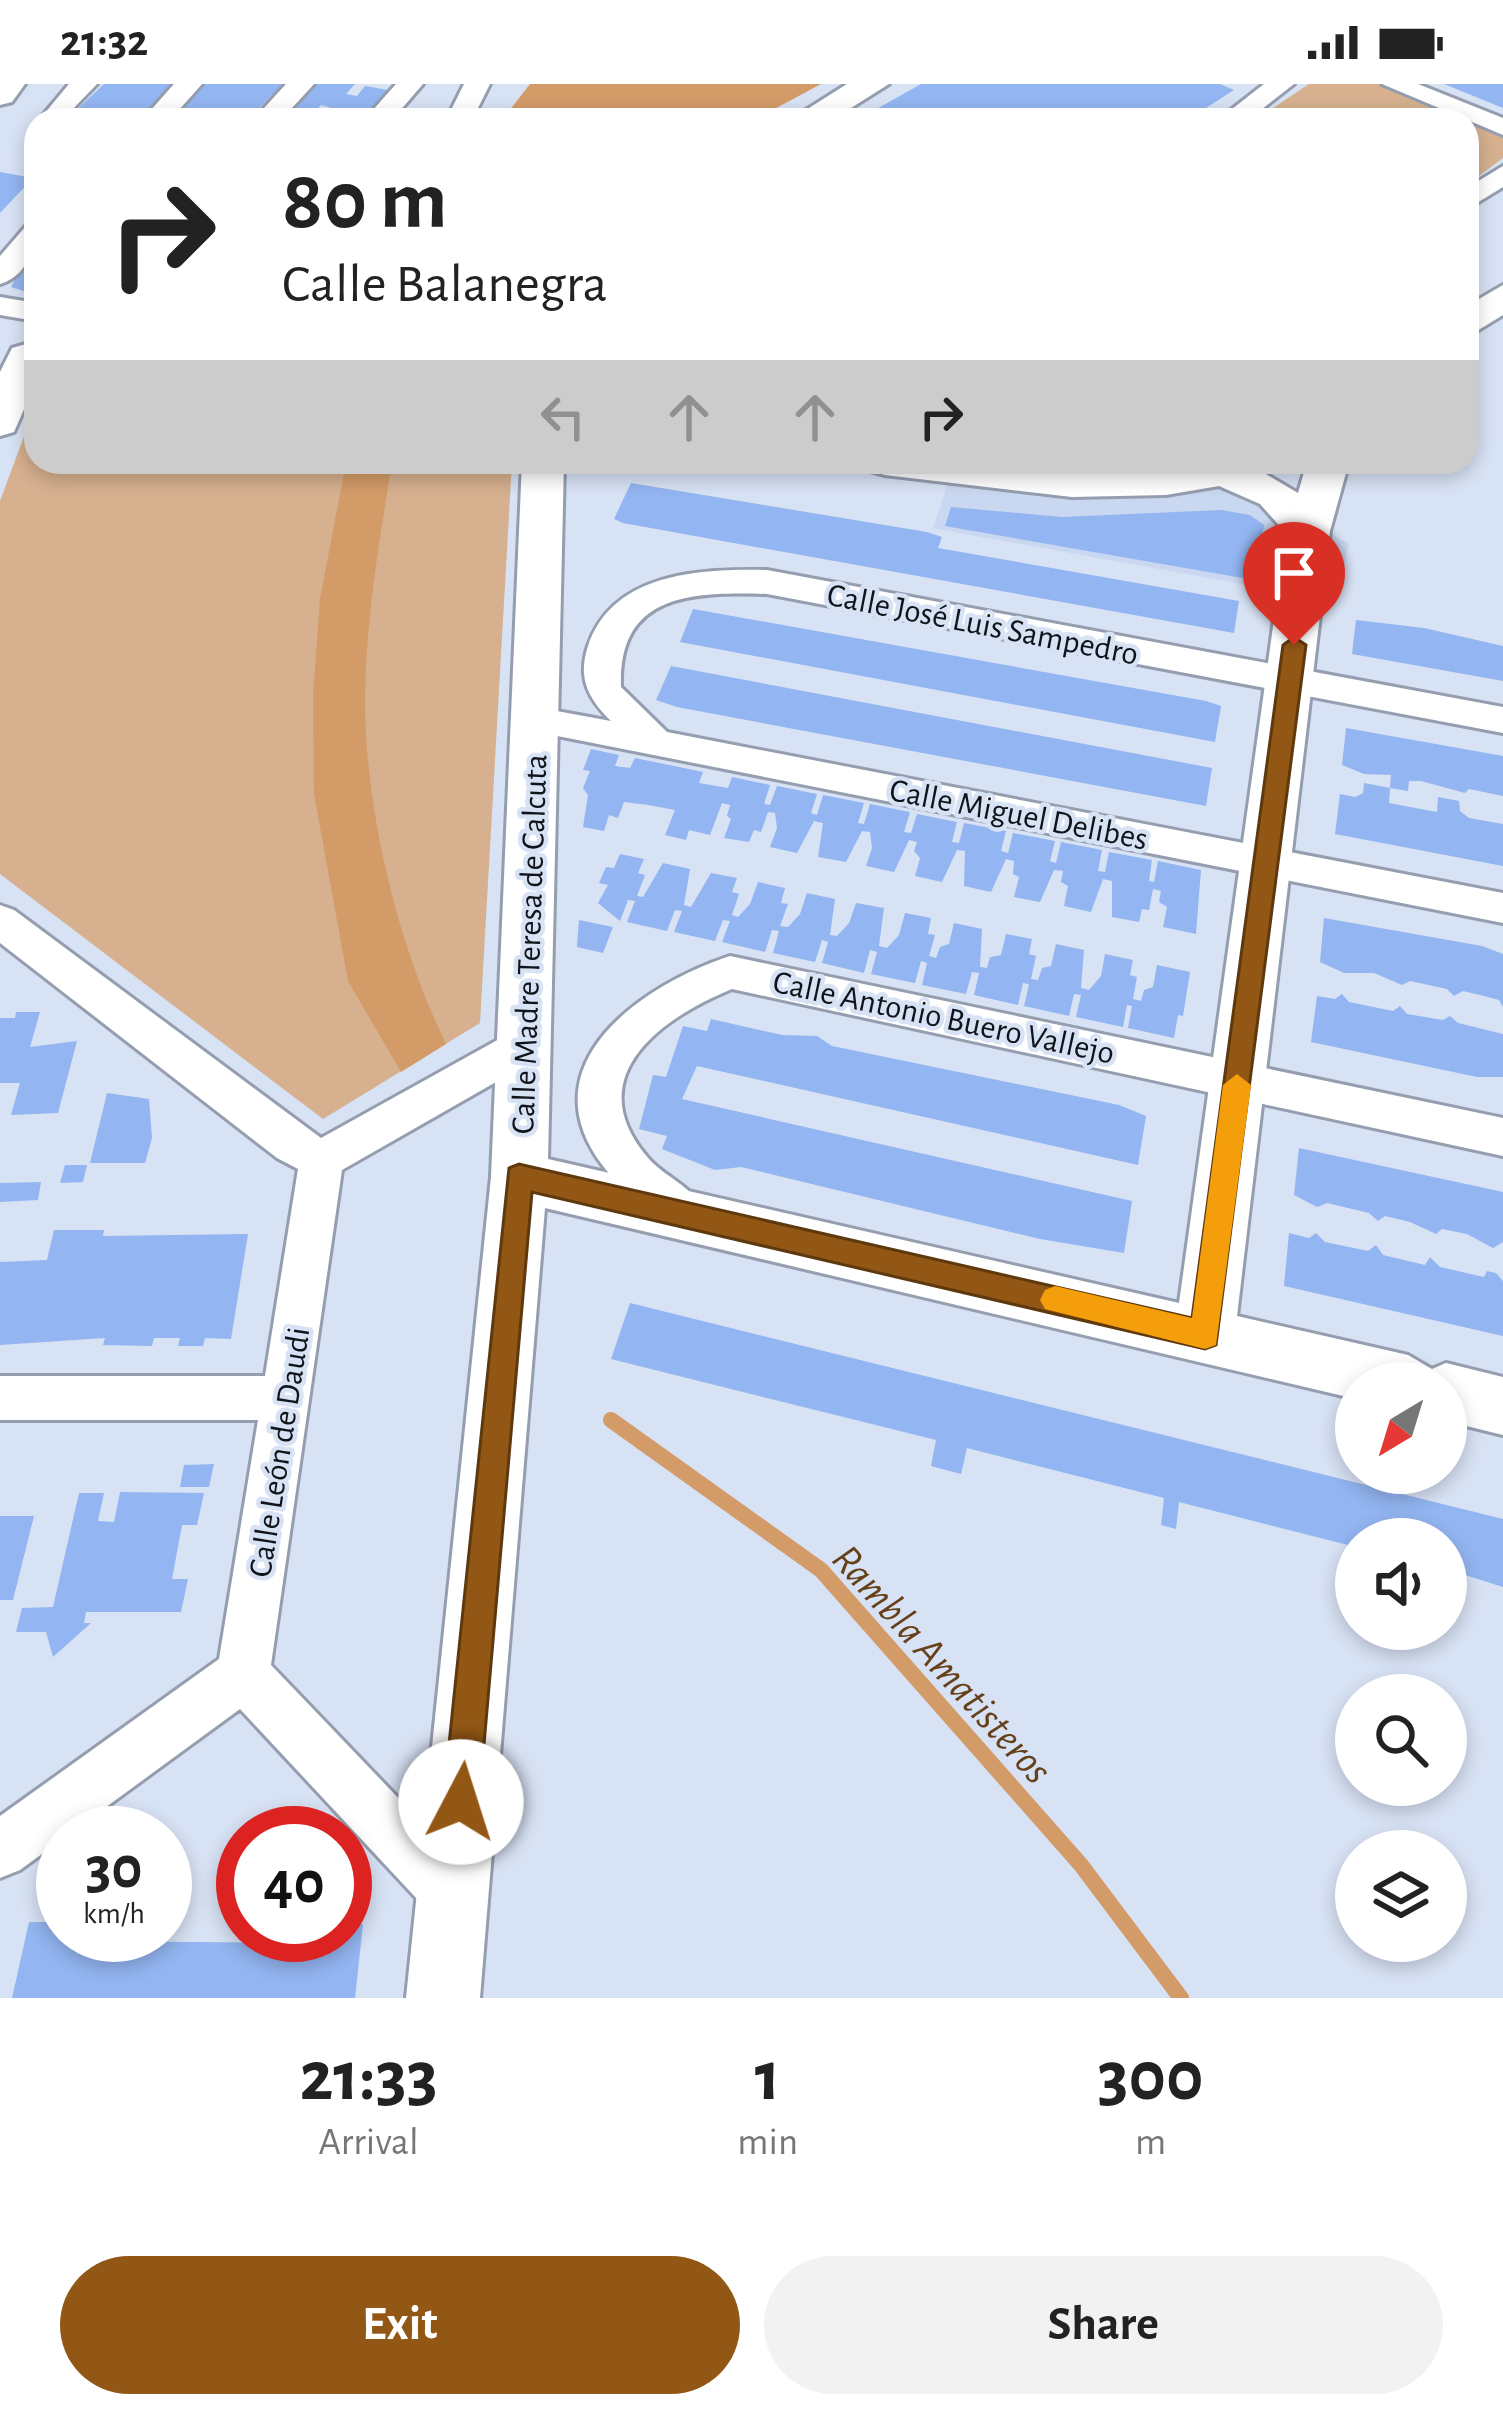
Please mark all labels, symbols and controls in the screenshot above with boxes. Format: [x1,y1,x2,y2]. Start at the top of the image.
text: 21:32 [60,19,148,64]
icon: right [84,156,240,312]
text: 80 m [282,160,448,244]
text: Calle Balanegra [282,258,608,312]
icon: left [530,384,596,450]
icon: ahead [656,384,722,450]
icon: ahead [782,384,848,450]
icon: right [908,384,974,450]
pin [1243,522,1345,645]
icon: arrive [1261,540,1327,606]
street label: Calle José Luis Sampedro [824,579,1141,672]
street label: Calle Madre Teresa de Calcuta [507,754,554,1135]
street label: Calle Miguel Delibes [887,774,1150,857]
street label: Calle Antonio Buero Vallejo [770,966,1117,1071]
street label: Calle León de Daudi [244,1325,317,1580]
north arrow [1335,1362,1467,1494]
map controls [1335,1362,1467,1962]
button: sound [1335,1518,1467,1650]
water label: Rambla Amatisteros [824,1537,1059,1791]
button: search [1335,1674,1467,1806]
position arrow [398,1739,524,1865]
speed limit sign: 40 [216,1806,372,1962]
button: layers [1335,1830,1467,1962]
text: 30 [85,1839,143,1899]
text: km/h [83,1899,145,1929]
text: 21:33 [299,2041,438,2113]
text: 1 [755,2041,781,2113]
text: 300 [1097,2041,1204,2113]
text: Arrival [318,2123,419,2162]
text: min [737,2123,798,2162]
text: m [1135,2123,1166,2162]
button: Exit [60,2256,740,2394]
button: Share [764,2256,1443,2394]

